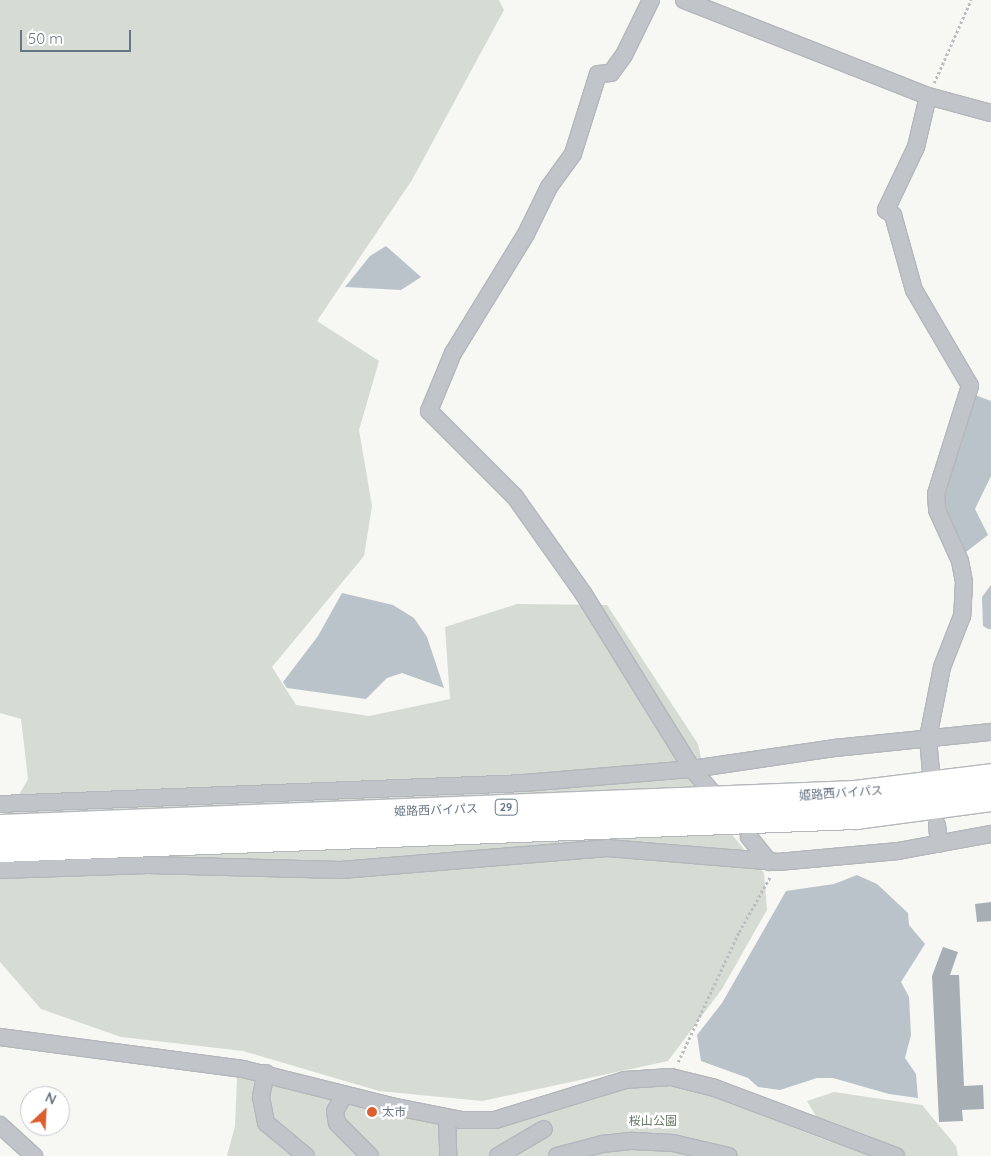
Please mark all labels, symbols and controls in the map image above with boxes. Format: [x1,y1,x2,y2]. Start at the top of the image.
scale bar [22,20,134,52]
text: 50 m [28,29,63,48]
street label: 姫路西バイパス [799,783,883,803]
road number: 29 [494,799,518,816]
street label: 姫路西バイパス [394,801,478,819]
north arrow [20,1086,70,1136]
text: N [42,1088,59,1109]
place label: 太市 [382,1105,406,1119]
marker: 太市 [366,1106,378,1118]
park label: 桜山公園 [629,1114,677,1128]

